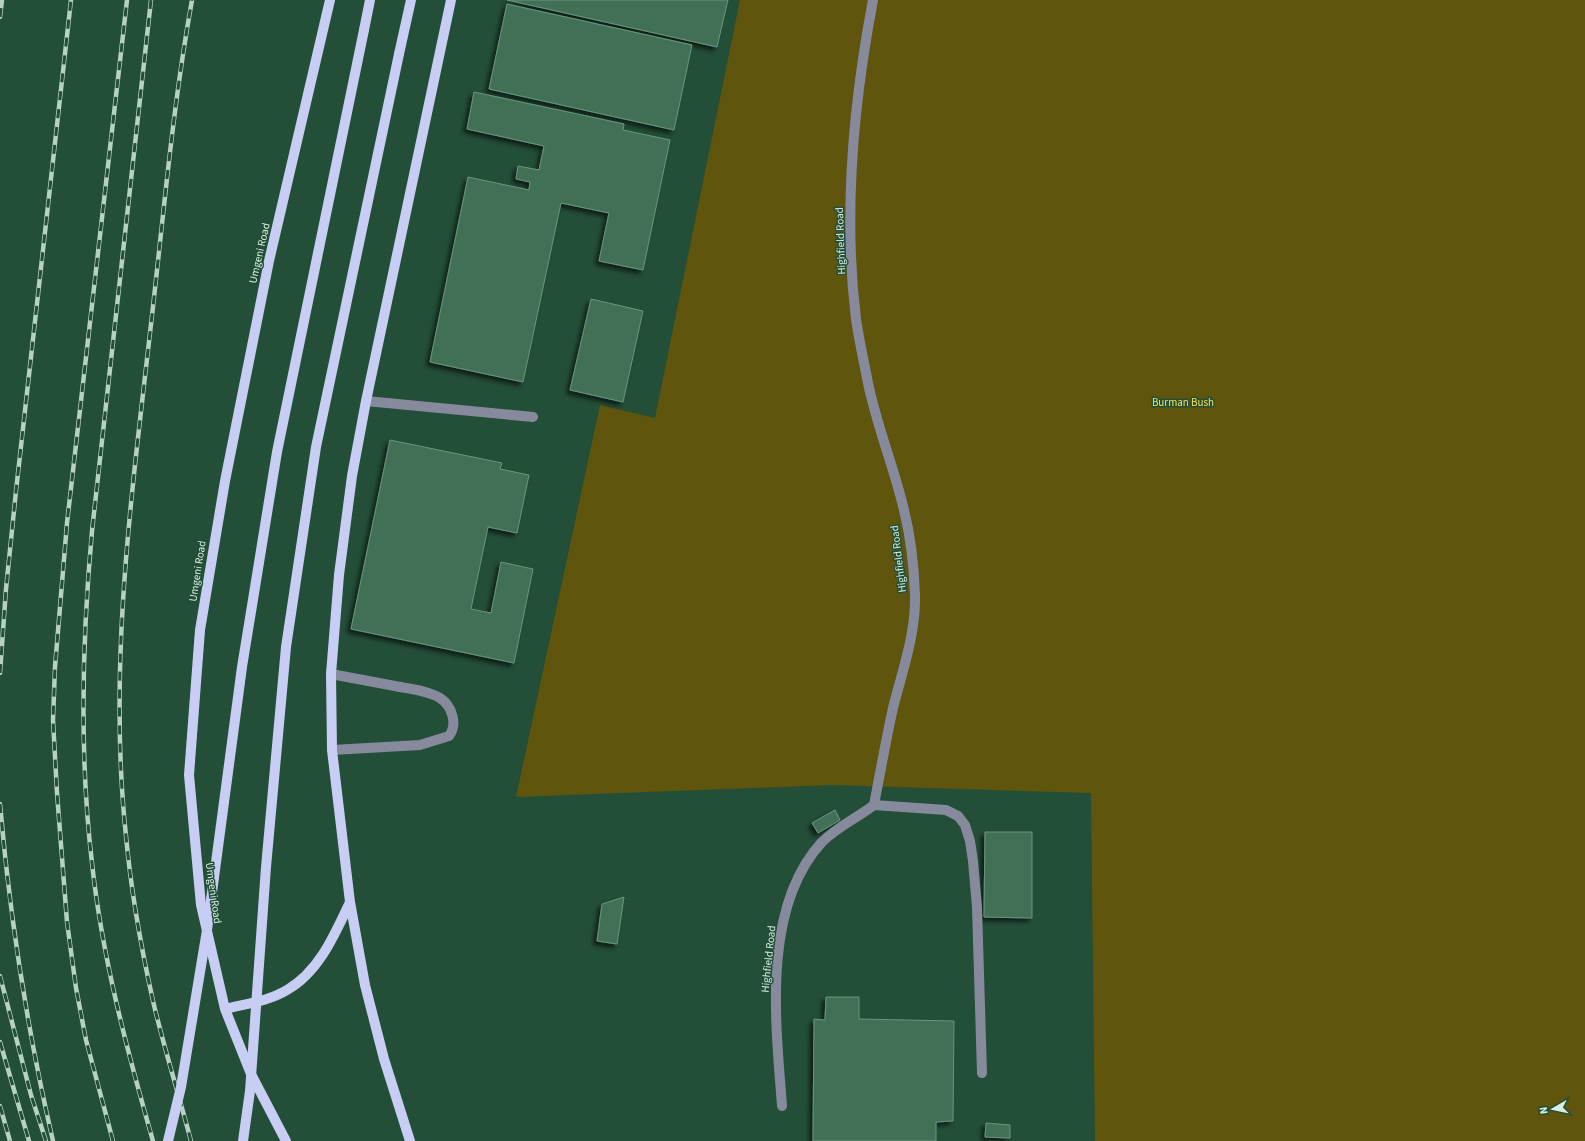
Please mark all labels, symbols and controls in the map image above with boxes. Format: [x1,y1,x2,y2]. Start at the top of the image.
street label: Highfield Road [832,207,849,275]
street label: Umgeni Road [245,221,274,285]
park label: Burman Bush [1152,395,1214,410]
street label: Highfield Road [887,525,910,593]
street label: Umgeni Road [185,539,210,603]
street label: Umgeni Road [202,862,225,925]
street label: Highfield Road [758,925,779,993]
north arrow [1533,1089,1573,1129]
text: N [1536,1106,1552,1115]

